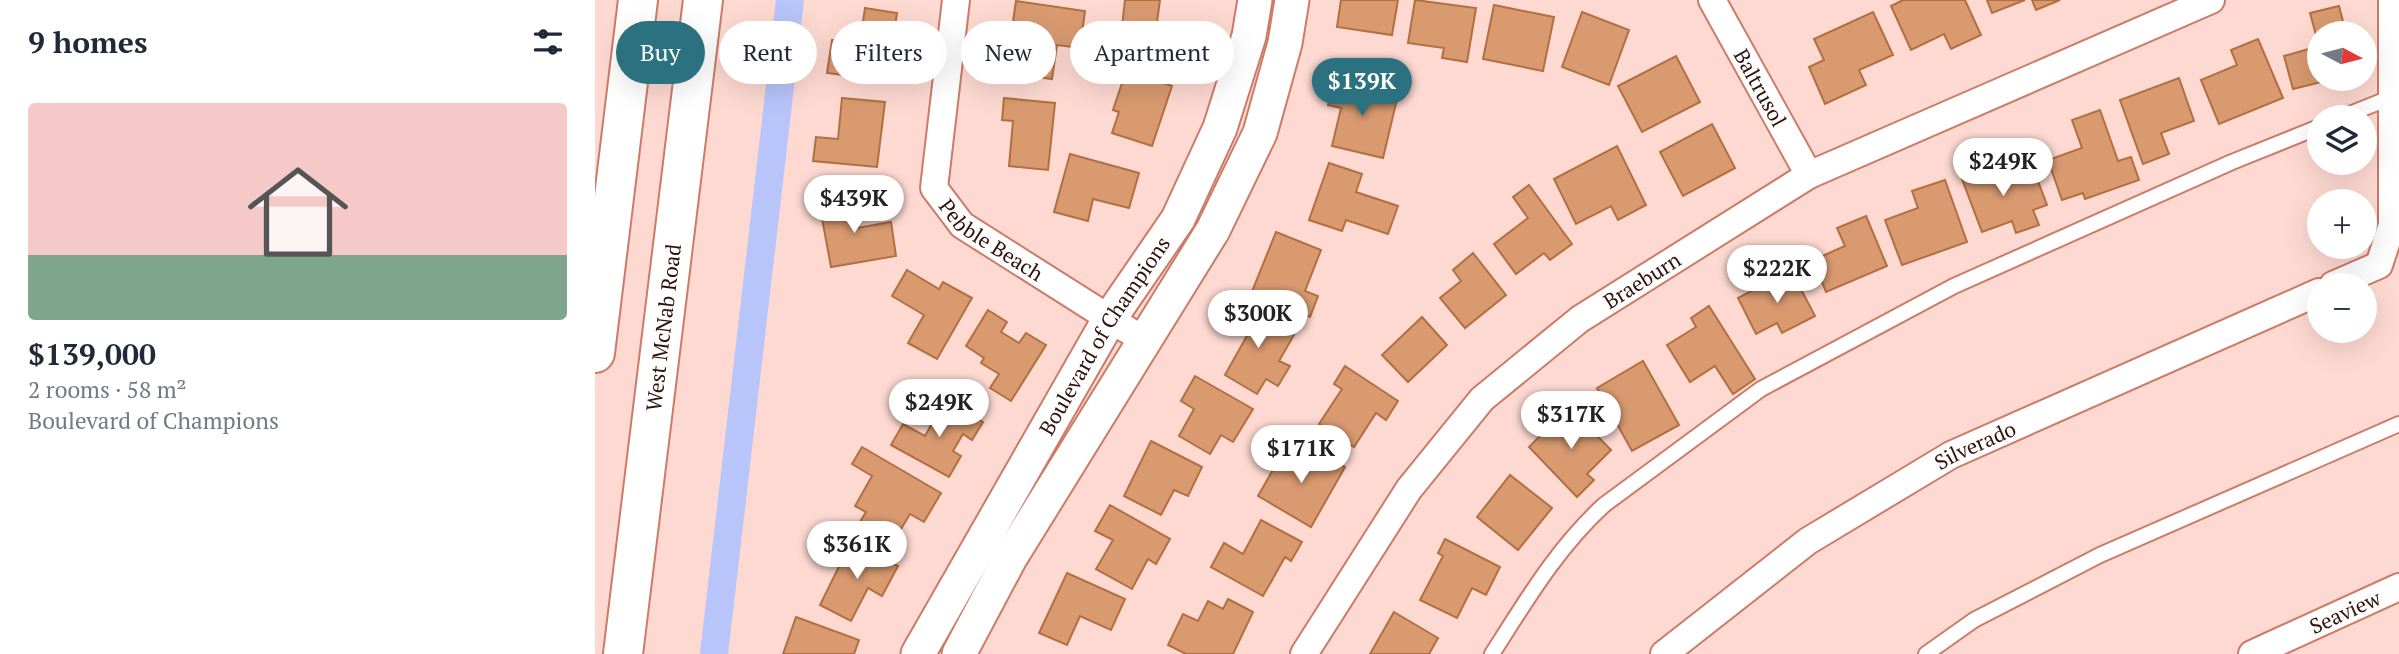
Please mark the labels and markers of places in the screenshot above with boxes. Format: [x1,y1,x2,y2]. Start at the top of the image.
pin: $139K [1313,58,1411,118]
pin: $249K [1954,138,2052,198]
pin: $439K [805,176,903,235]
pin: $222K [1728,246,1826,305]
pin: $300K [1209,290,1307,350]
pin: $249K [890,380,988,439]
pin: $317K [1522,392,1620,451]
pin: $171K [1252,426,1350,485]
pin: $361K [808,522,906,581]

